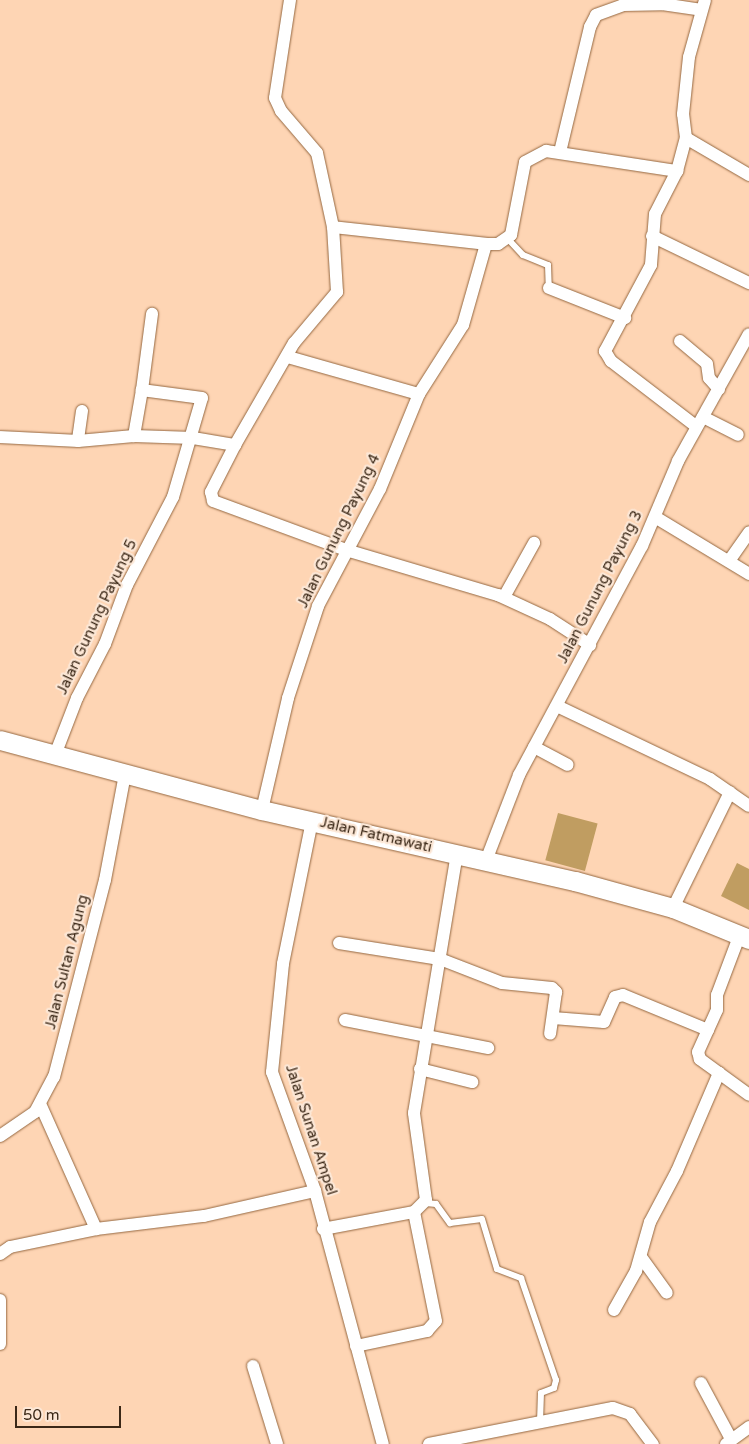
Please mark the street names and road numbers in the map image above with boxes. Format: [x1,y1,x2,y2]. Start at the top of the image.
street label: Jalan Gunung Payung 4 [294,451,384,611]
street label: Jalan Gunung Payung 3 [554,508,646,666]
street label: Jalan Gunung Payung 5 [53,537,141,697]
street label: Jalan Fatmawati [318,813,434,857]
street label: Jalan Sultan Agung [42,893,92,1031]
street label: Jalan Sunan Ampel [281,1063,341,1197]

